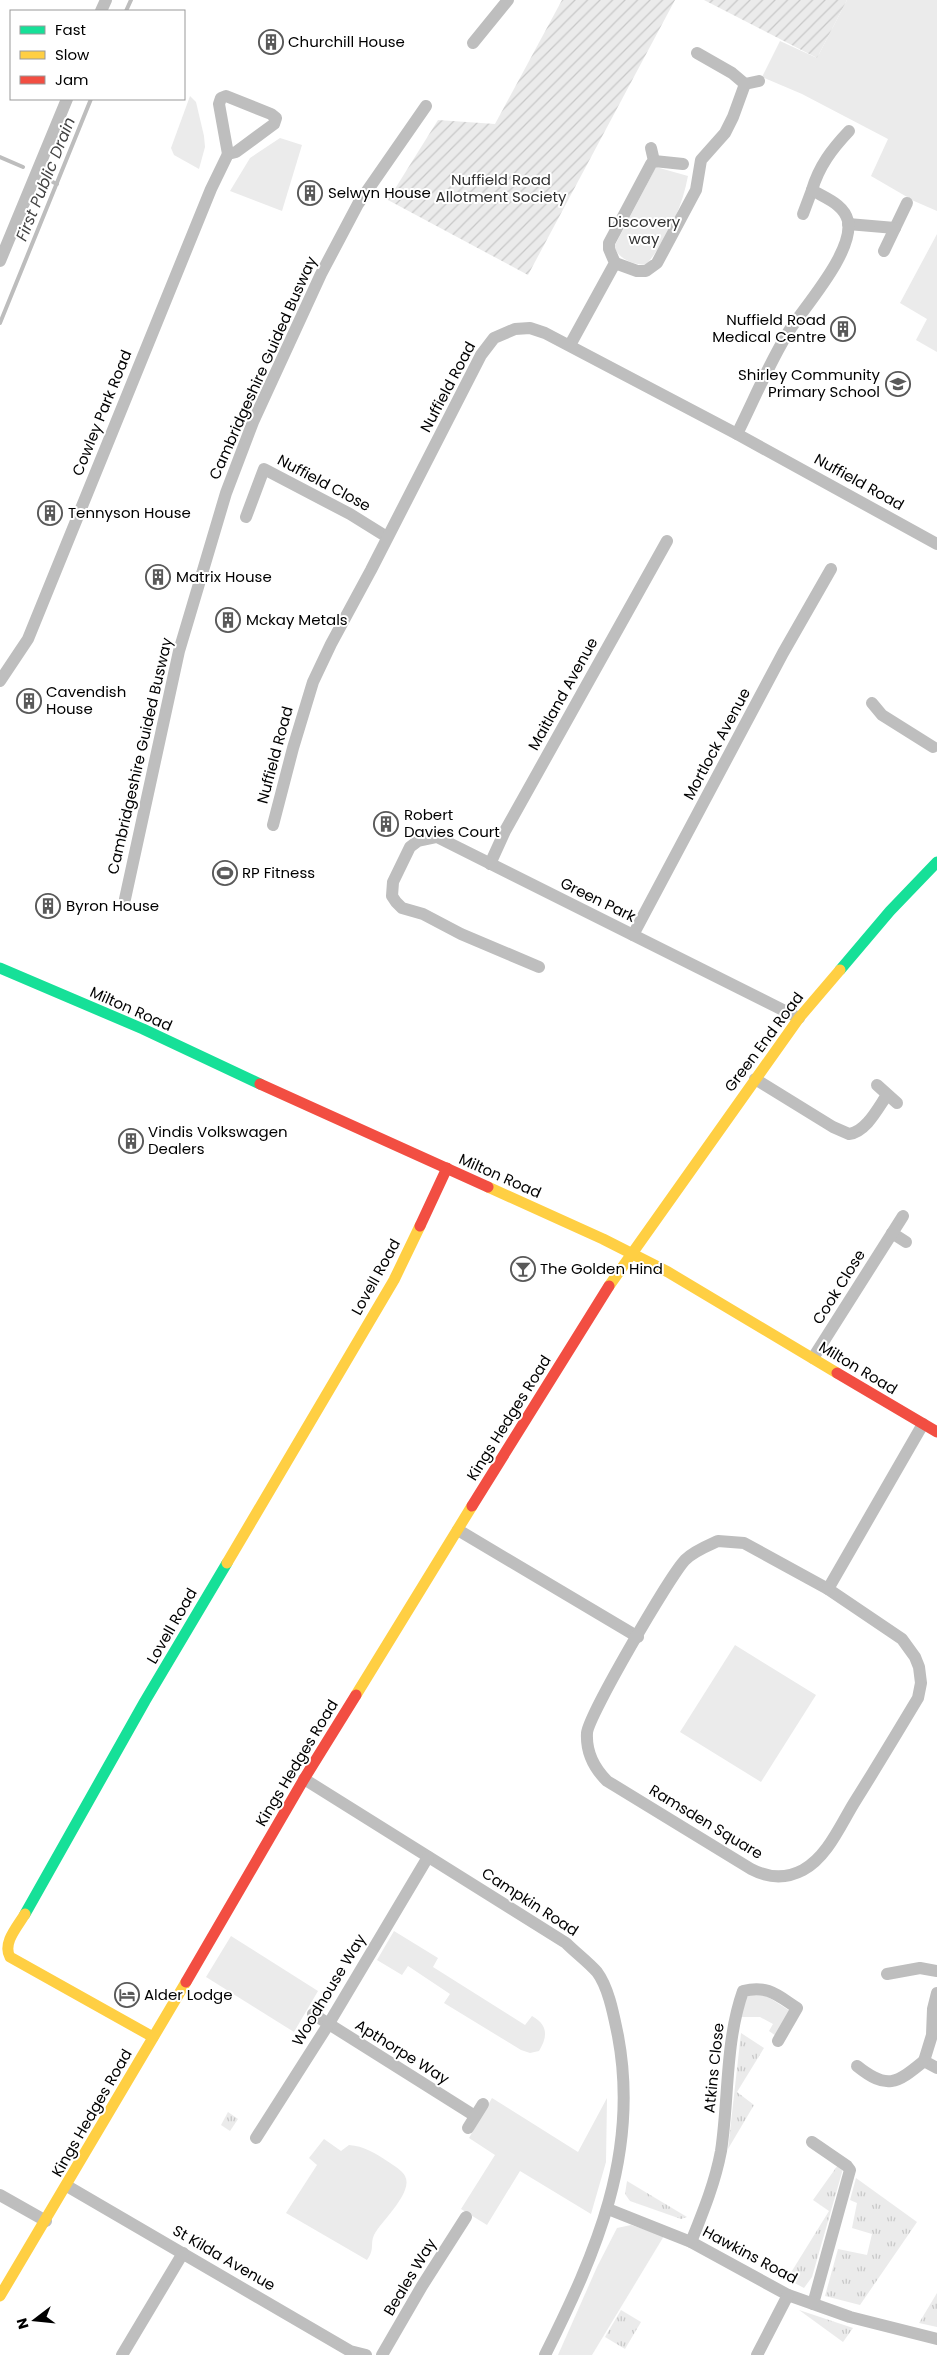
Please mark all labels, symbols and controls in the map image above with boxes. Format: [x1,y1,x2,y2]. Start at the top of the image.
legend [10,10,185,100]
text: Fast [55,19,86,40]
building icon: Churchill House [258,29,284,55]
place label: Churchill House [288,31,405,52]
text: Slow [55,44,90,65]
text: Jam [55,69,89,90]
water label: First Public Drain [10,114,81,245]
park label: Nuffield Road Allotment Society [436,169,567,207]
building icon: Selwyn House [297,180,323,206]
place label: Selwyn House [328,182,431,203]
park label: Discovery way [608,211,681,249]
street label: Cambridgeshire Guided Busway [204,252,322,483]
place label: Nuffield Road Medical Centre [712,309,826,347]
building icon: Nuffield Road Medical Centre [830,316,856,342]
street label: Nuffield Road [415,338,480,436]
street label: Cowley Park Road [67,347,136,479]
place label: Shirley Community Primary School [738,364,881,402]
school or university icon: Shirley Community Primary School [885,371,911,397]
street label: Nuffield Road [810,448,908,515]
street label: Nuffield Close [274,449,375,516]
building icon: Tennyson House [37,500,63,526]
place label: Tennyson House [68,502,191,523]
building icon: Matrix House [145,564,171,590]
place label: Matrix House [176,566,272,587]
building icon: Mckay Metals [215,607,241,633]
place label: Mckay Metals [246,609,348,630]
street label: Maitland Avenue [523,634,602,754]
street label: Cambridgeshire Guided Busway [102,635,177,876]
place label: Cavendish House [46,681,126,719]
street label: Mortlock Avenue [678,684,755,803]
building icon: Cavendish House [16,688,42,714]
street label: Nuffield Road [251,704,298,806]
place label: Robert Davies Court [404,804,500,842]
building icon: Robert Davies Court [373,811,399,837]
sports icon: RP Fitness [212,860,238,886]
place label: RP Fitness [242,862,315,883]
street label: Green Park [557,872,640,927]
building icon: Byron House [35,893,61,919]
place label: Byron House [66,895,159,916]
street label: Milton Road [87,981,176,1036]
street label: Green End Road [719,987,808,1096]
place label: Vindis Volkswagen Dealers [148,1121,288,1159]
building icon: Vindis Volkswagen Dealers [118,1128,144,1154]
street label: Milton Road [456,1148,545,1203]
street label: Lovell Road [346,1235,405,1319]
street label: Cook Close [807,1245,870,1328]
bar icon: The Golden Hind [510,1256,536,1282]
place label: The Golden Hind [540,1258,663,1279]
street label: Milton Road [815,1336,901,1399]
street label: Kings Hedges Road [461,1351,556,1485]
street label: Lovell Road [141,1584,202,1667]
street label: Kings Hedges Road [250,1695,343,1830]
street label: Ramsden Square [645,1779,767,1864]
street label: Campkin Road [478,1862,583,1941]
street label: Woodhouse Way [287,1929,371,2050]
hotel icon: Alder Lodge [114,1982,140,2008]
place label: Alder Lodge [144,1984,233,2005]
street label: Apthorpe Way [351,2014,454,2089]
street label: Atkins Close [698,2022,729,2114]
street label: Kings Hedges Road [46,2045,137,2181]
street label: St Kilda Avenue [169,2220,279,2295]
street label: Hawkins Road [699,2221,801,2288]
street label: Beales Way [378,2234,441,2319]
north arrow [10,2295,60,2345]
text: N [11,2316,34,2331]

